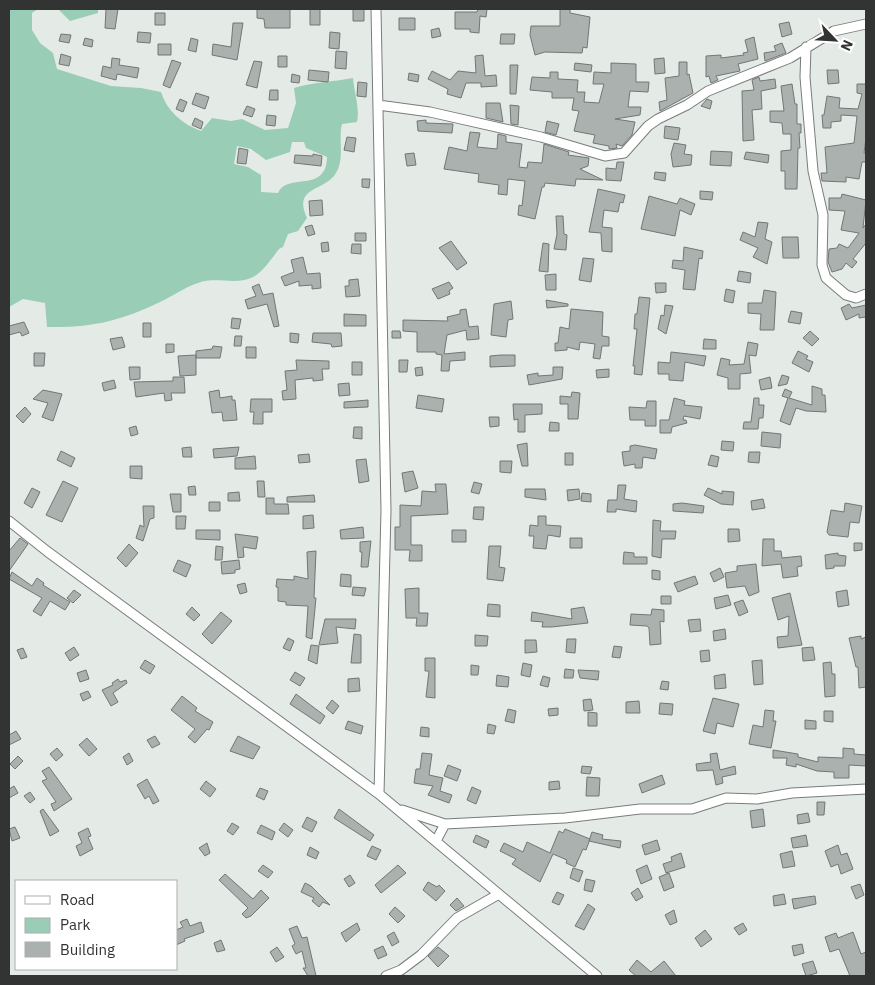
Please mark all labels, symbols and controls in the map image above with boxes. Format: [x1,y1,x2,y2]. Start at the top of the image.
north arrow [810,15,860,65]
text: N [836,37,857,54]
legend [15,880,178,970]
text: Road [60,890,95,909]
text: Park [60,915,90,934]
text: Building [60,940,115,959]

